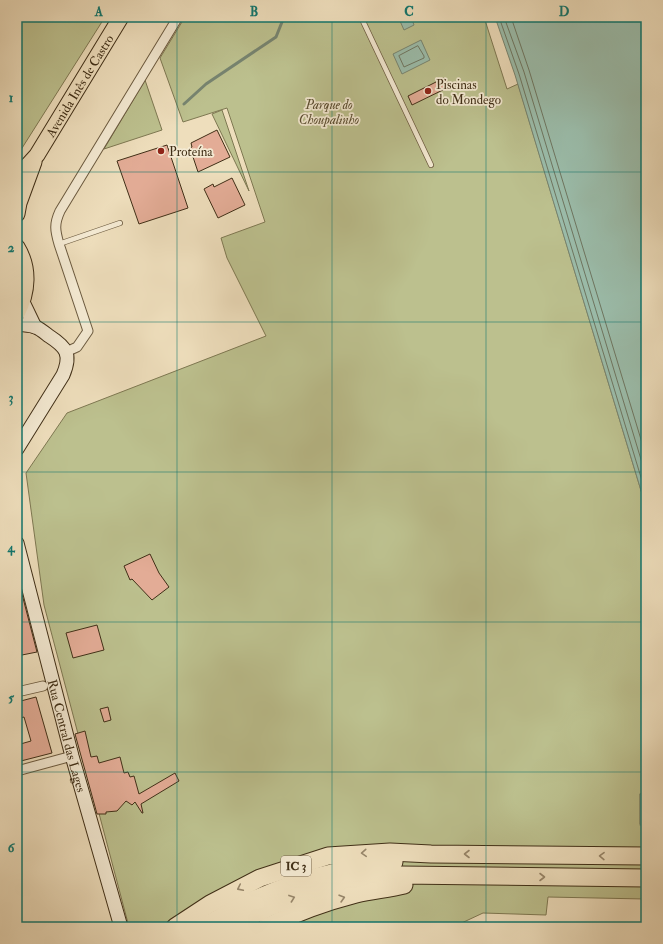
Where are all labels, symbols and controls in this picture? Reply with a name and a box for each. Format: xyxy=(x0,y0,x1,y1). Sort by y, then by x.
text: A xyxy=(94,4,104,20)
text: B xyxy=(250,4,258,20)
text: C xyxy=(404,4,414,20)
text: D xyxy=(559,4,570,20)
street label: Avenida Inês de Castro xyxy=(42,32,117,141)
place label: Piscinas do Mondego xyxy=(436,77,501,108)
marker: Piscinas do Mondego xyxy=(423,86,433,96)
text: 1 xyxy=(9,90,14,106)
park label: Parque do Choupalinho xyxy=(299,97,360,128)
place label: Proteína xyxy=(169,144,213,160)
marker: Proteína xyxy=(156,146,166,156)
text: 2 xyxy=(8,240,15,256)
text: 3 xyxy=(9,390,14,406)
text: 4 xyxy=(6,540,15,556)
street label: Rua Central das Lages xyxy=(44,678,89,795)
text: 5 xyxy=(8,690,14,706)
text: 6 xyxy=(8,840,16,856)
one-way arrow xyxy=(361,848,367,857)
one-way arrow xyxy=(464,850,470,858)
one-way arrow xyxy=(599,852,605,860)
road number: IC 3 xyxy=(281,856,311,876)
one-way arrow xyxy=(539,873,545,882)
one-way arrow xyxy=(237,883,244,891)
one-way arrow xyxy=(289,894,296,903)
one-way arrow xyxy=(338,894,345,903)

